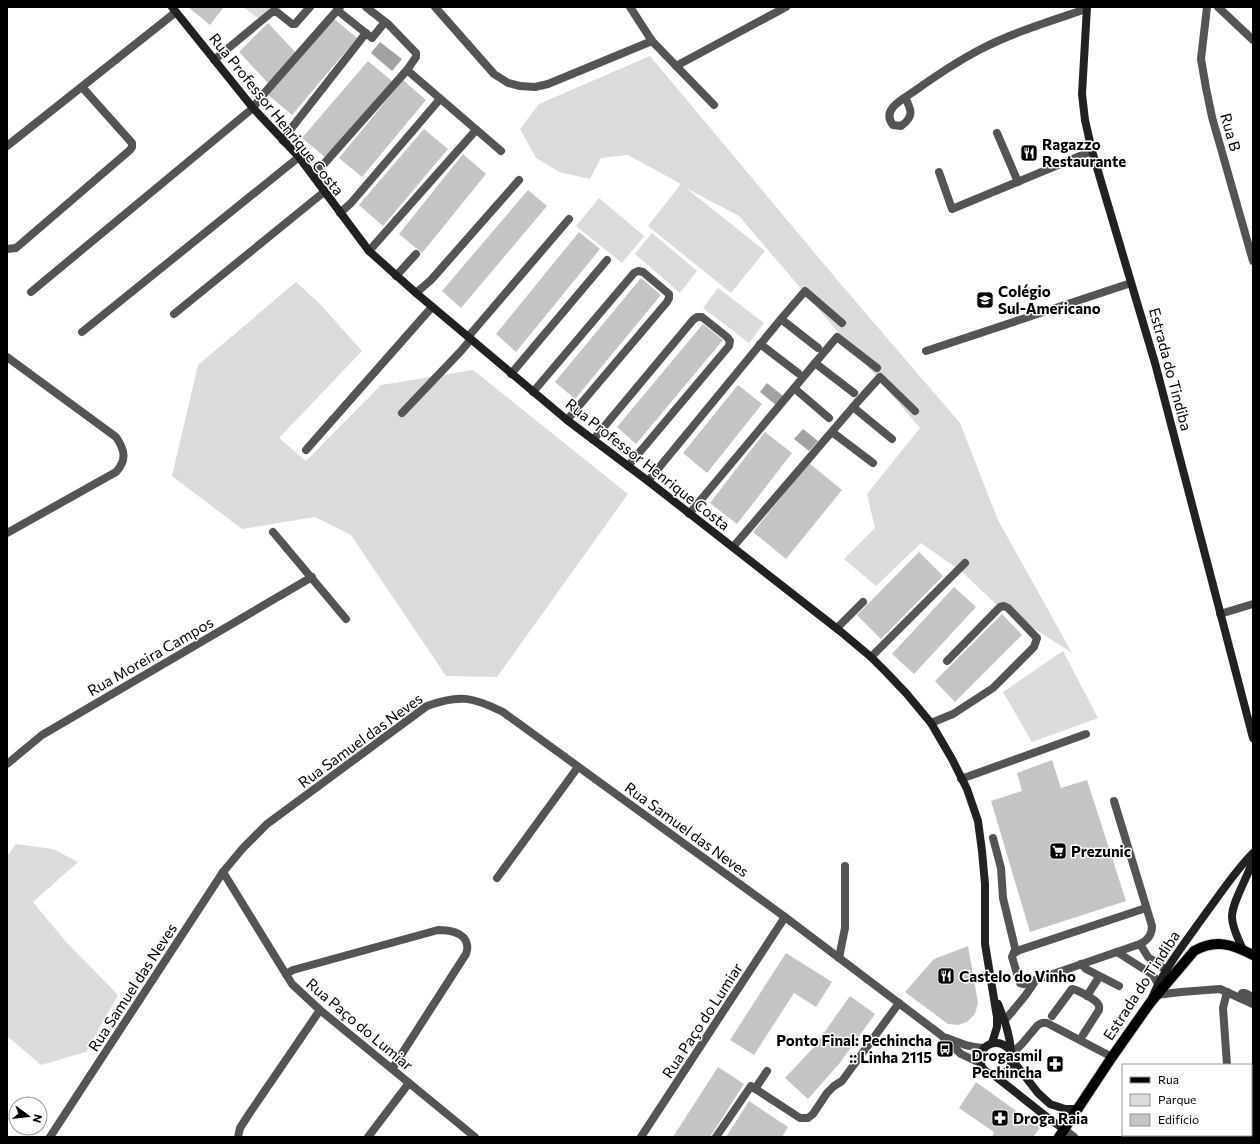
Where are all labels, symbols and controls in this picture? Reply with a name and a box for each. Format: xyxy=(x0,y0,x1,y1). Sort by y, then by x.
street label: Rua Professor Henrique Costa xyxy=(206,29,348,199)
street label: Rua B xyxy=(1217,111,1245,153)
place label: Ragazzo Restaurante xyxy=(1042,135,1126,170)
restaurant icon: Ragazzo Restaurante xyxy=(1019,143,1039,163)
place label: Colégio Sul-Americano xyxy=(998,282,1101,317)
school or university icon: Colégio Sul-Americano xyxy=(975,290,995,310)
street label: Estrada do Tindiba xyxy=(1146,305,1196,433)
street label: Rua Professor Henrique Costa xyxy=(562,394,734,534)
street label: Rua Moreira Campos xyxy=(84,613,216,699)
street label: Rua Samuel das Neves xyxy=(294,689,426,791)
street label: Rua Samuel das Neves xyxy=(621,778,753,880)
supermarket icon: Prezunic xyxy=(1048,841,1068,861)
place label: Prezunic xyxy=(1071,842,1131,860)
street label: Rua Samuel das Neves xyxy=(84,919,180,1054)
street label: Estrada do Tindiba xyxy=(1099,927,1183,1043)
street label: Rua Paço do Lumiar xyxy=(658,959,746,1081)
restaurant icon: Castelo do Vinho xyxy=(936,966,956,986)
place label: Castelo do Vinho xyxy=(959,967,1076,985)
street label: Rua Paço do Lumiar xyxy=(303,974,417,1074)
place label: Ponto Final: Pechincha :: Linha 2115 xyxy=(776,1031,932,1066)
bus stop icon: Ponto Final: Pechincha :: Linha 2115 xyxy=(935,1039,955,1059)
place label: Drogasmil Pechincha xyxy=(972,1046,1042,1081)
pharmacy icon: Drogasmil Pechincha xyxy=(1045,1054,1065,1074)
legend xyxy=(1122,1064,1252,1136)
text: Rua xyxy=(1158,1072,1179,1086)
text: Parque xyxy=(1158,1092,1196,1106)
north arrow xyxy=(8,1096,48,1136)
pharmacy icon: Droga Raia xyxy=(990,1108,1010,1128)
place label: Droga Raia xyxy=(1013,1109,1088,1127)
text: Edifício xyxy=(1158,1112,1199,1126)
text: N xyxy=(31,1113,45,1124)

